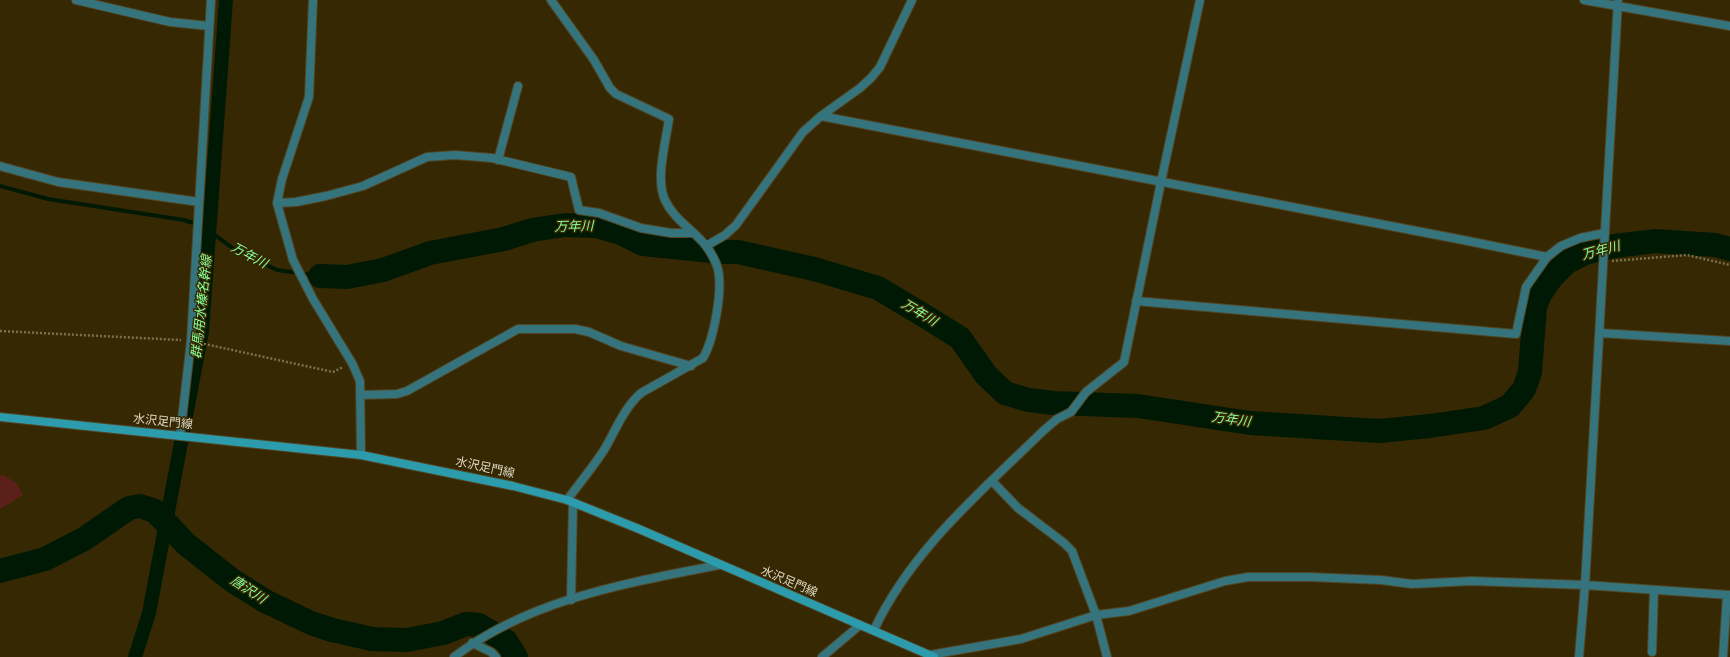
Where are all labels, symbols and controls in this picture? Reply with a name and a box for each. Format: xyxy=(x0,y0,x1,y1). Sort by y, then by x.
water label: 万年川 xyxy=(554,219,594,235)
water label: 万年川 xyxy=(1580,238,1622,264)
water label: 万年川 xyxy=(228,240,270,272)
water label: 群馬用水榛名幹線 xyxy=(189,254,215,360)
water label: 万年川 xyxy=(898,296,940,330)
water label: 万年川 xyxy=(1211,410,1251,430)
street label: 水沢足門線 xyxy=(132,412,194,432)
street label: 水沢足門線 xyxy=(454,455,516,481)
street label: 水沢足門線 xyxy=(759,564,819,600)
water label: 唐沢川 xyxy=(227,573,269,607)

